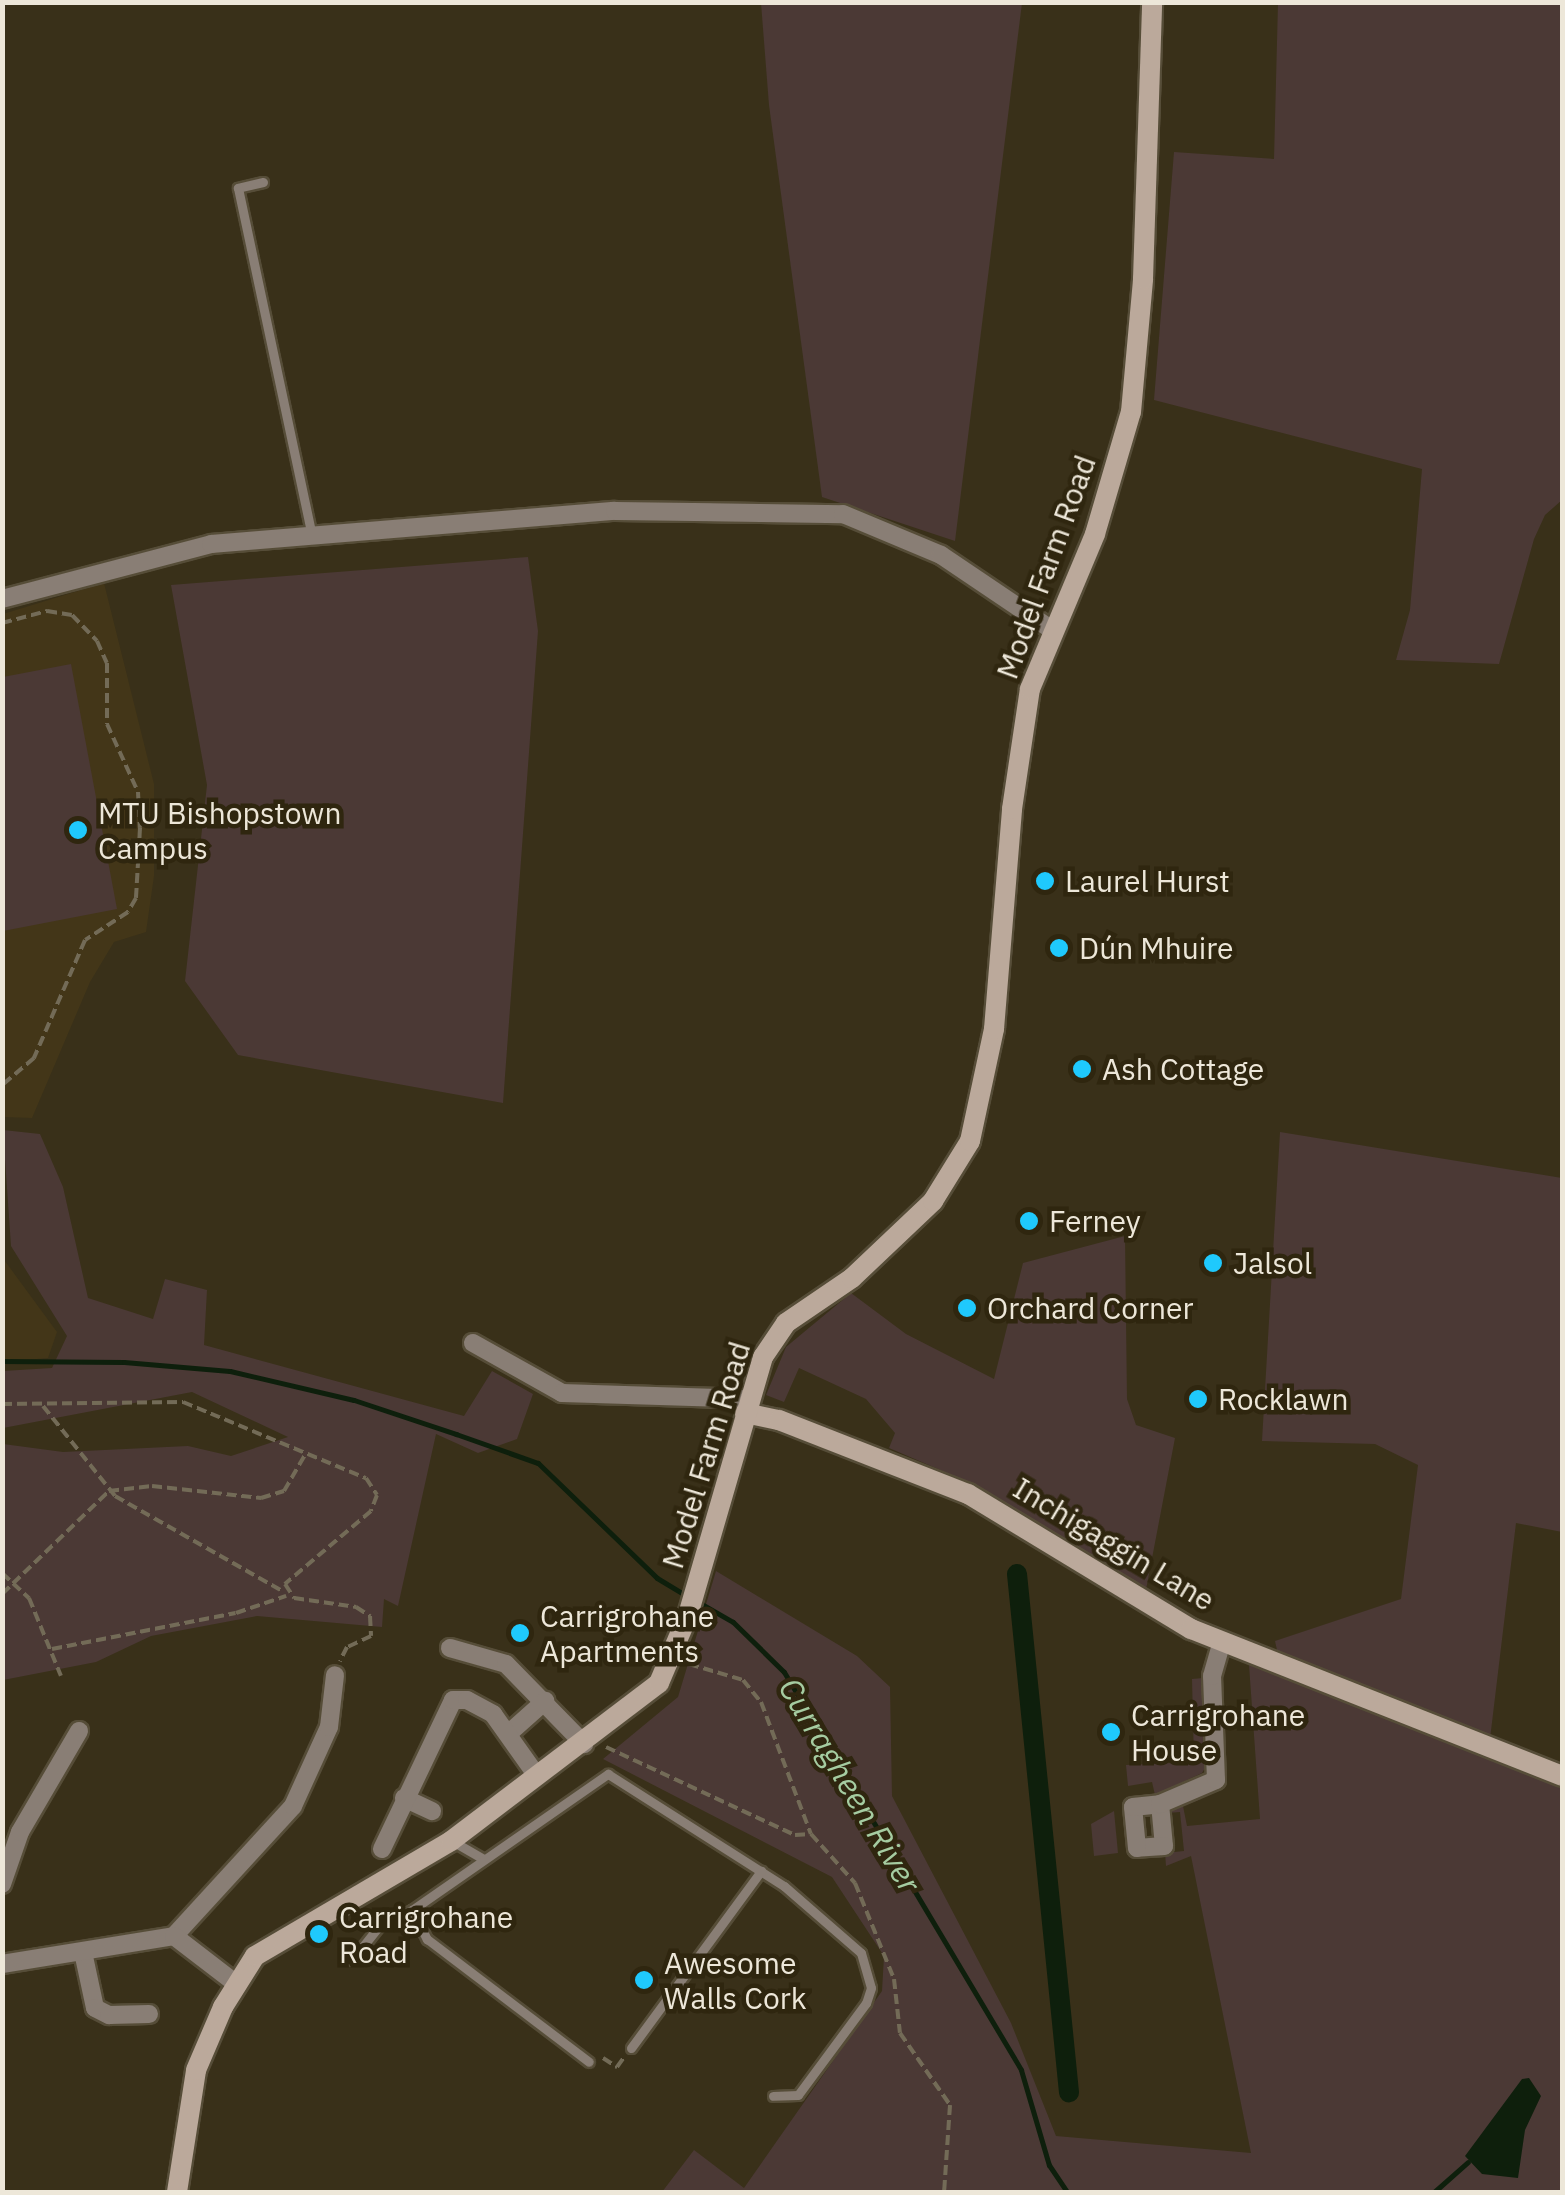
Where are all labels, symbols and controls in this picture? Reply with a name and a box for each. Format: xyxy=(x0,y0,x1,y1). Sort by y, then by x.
street label: Model Farm Road xyxy=(989,450,1103,684)
place label: MTU Bishopstown Campus xyxy=(98,795,341,866)
marker: MTU Bishopstown Campus xyxy=(67,819,89,841)
place label: Laurel Hurst xyxy=(1065,863,1230,899)
marker: Laurel Hurst xyxy=(1034,870,1056,892)
place label: Dún Mhuire xyxy=(1079,930,1234,966)
marker: Dún Mhuire xyxy=(1048,937,1070,959)
place label: Ash Cottage xyxy=(1102,1051,1264,1087)
marker: Ash Cottage xyxy=(1071,1058,1093,1080)
place label: Ferney xyxy=(1049,1203,1141,1239)
marker: Ferney xyxy=(1018,1210,1040,1232)
place label: Jalsol xyxy=(1233,1245,1312,1281)
marker: Jalsol xyxy=(1202,1252,1224,1274)
place label: Orchard Corner xyxy=(987,1290,1194,1326)
marker: Orchard Corner xyxy=(956,1297,978,1319)
street label: Model Farm Road xyxy=(654,1337,758,1573)
place label: Rocklawn xyxy=(1218,1381,1349,1417)
marker: Rocklawn xyxy=(1187,1388,1209,1410)
street label: Inchigaggin Lane xyxy=(1007,1470,1221,1618)
place label: Carrigrohane Apartments xyxy=(540,1598,714,1668)
marker: Carrigrohane Apartments xyxy=(509,1622,531,1644)
water label: Curragheen River xyxy=(771,1671,929,1899)
place label: Carrigrohane House xyxy=(1131,1697,1305,1768)
marker: Carrigrohane House xyxy=(1100,1721,1122,1743)
place label: Carrigrohane Road xyxy=(339,1899,513,1970)
marker: Carrigrohane Road xyxy=(308,1923,330,1945)
place label: Awesome Walls Cork xyxy=(664,1945,807,2016)
marker: Awesome Walls Cork xyxy=(633,1969,655,1991)

